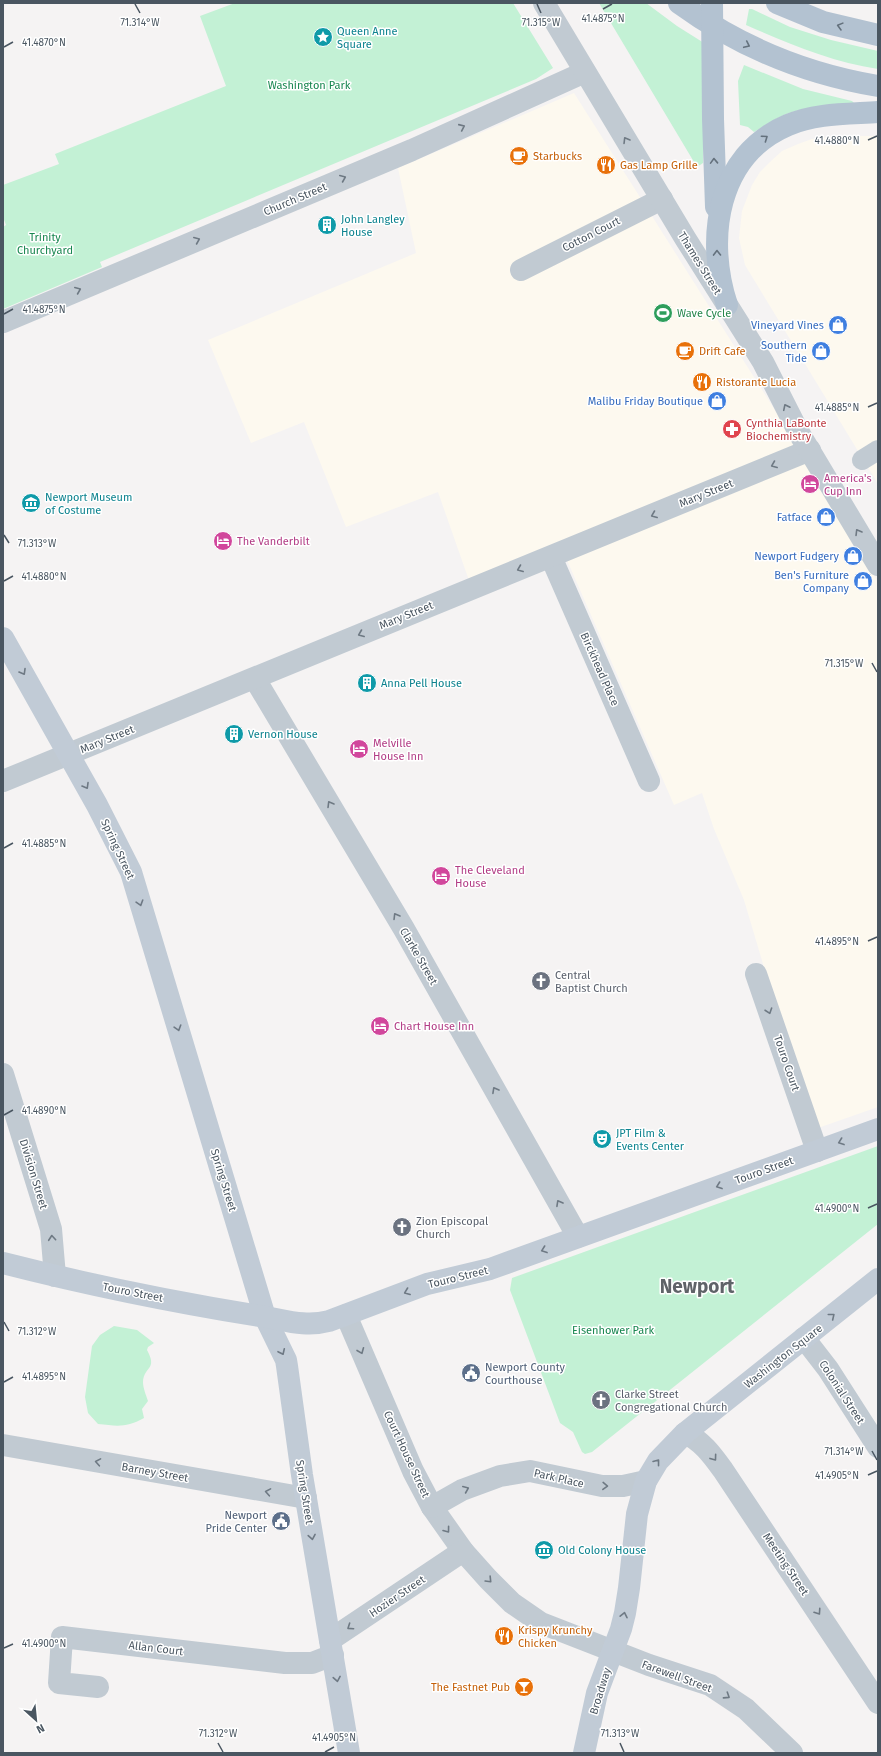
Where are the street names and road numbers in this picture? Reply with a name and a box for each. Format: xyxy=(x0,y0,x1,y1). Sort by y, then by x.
street label: Church Street xyxy=(262,180,329,219)
street label: Cotton Court xyxy=(560,214,622,255)
street label: Thames Street xyxy=(675,230,724,297)
street label: Mary Street xyxy=(677,477,735,510)
street label: Mary Street xyxy=(377,599,435,632)
street label: Birckhead Place xyxy=(578,631,622,708)
street label: Mary Street xyxy=(78,723,136,756)
street label: Spring Street xyxy=(98,817,137,881)
street label: Clarke Street xyxy=(397,925,440,987)
street label: Touro Court xyxy=(771,1034,802,1093)
street label: Division Street xyxy=(17,1138,50,1211)
street label: Spring Street xyxy=(208,1147,239,1213)
street label: Touro Street xyxy=(733,1154,795,1187)
street label: Touro Street xyxy=(427,1264,489,1291)
street label: Touro Street xyxy=(102,1280,164,1305)
street label: Washington Square xyxy=(741,1322,825,1391)
street label: Colonial Street xyxy=(816,1358,867,1427)
street label: Court House Street xyxy=(381,1409,432,1500)
street label: Spring Street xyxy=(293,1459,316,1525)
street label: Barney Street xyxy=(121,1460,189,1485)
street label: Park Place xyxy=(533,1466,585,1491)
street label: Meeting Street xyxy=(760,1531,811,1598)
street label: Hozier Street xyxy=(367,1573,428,1620)
street label: Allan Court xyxy=(128,1639,184,1658)
street label: Farewell Street xyxy=(640,1658,714,1695)
street label: Broadway xyxy=(587,1666,614,1716)

